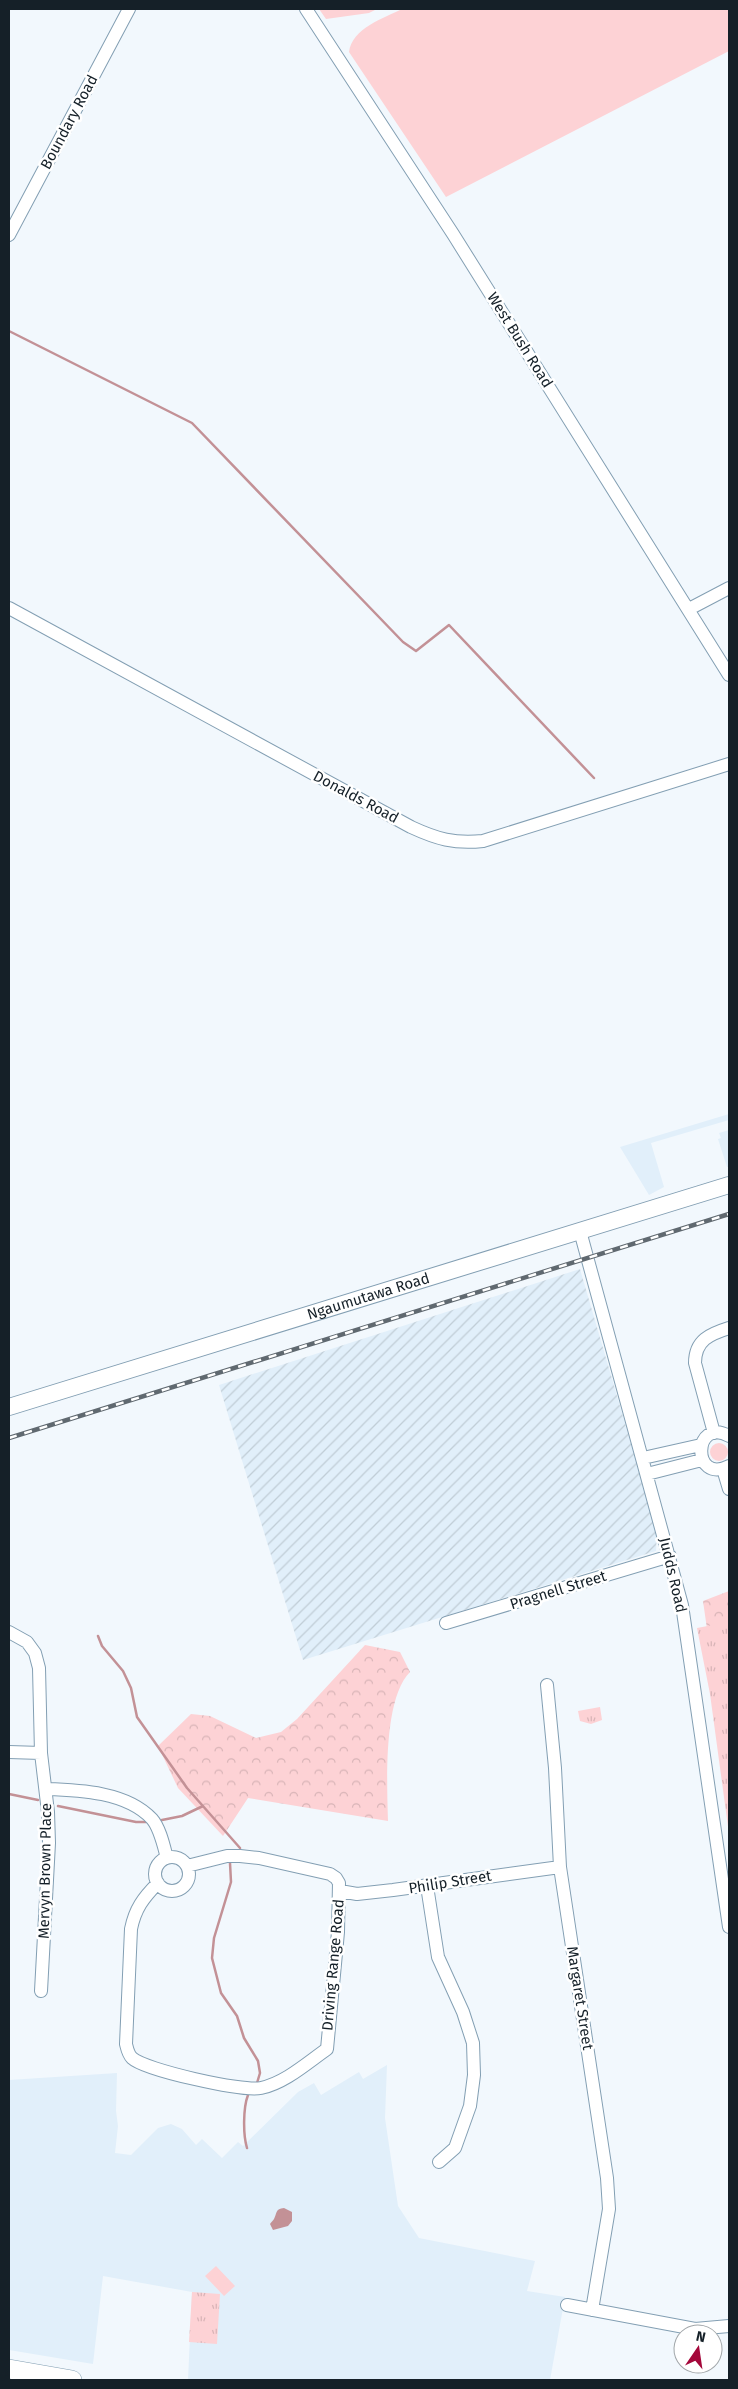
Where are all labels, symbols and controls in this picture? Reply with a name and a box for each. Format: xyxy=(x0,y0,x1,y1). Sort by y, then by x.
street label: Boundary Road xyxy=(37,72,101,172)
street label: West Bush Road xyxy=(483,289,557,391)
street label: Donalds Road xyxy=(310,767,402,827)
street label: Ngaumutawa Road xyxy=(305,1269,432,1324)
street label: Judds Road xyxy=(656,1536,690,1614)
street label: Pragnell Street xyxy=(508,1567,609,1613)
street label: Mervyn Brown Place xyxy=(35,1803,55,1939)
street label: Philip Street xyxy=(407,1866,493,1897)
street label: Driving Range Road xyxy=(318,1898,348,2032)
street label: Margaret Street xyxy=(563,1945,597,2052)
north arrow xyxy=(673,2324,723,2374)
text: N xyxy=(694,2327,707,2346)

